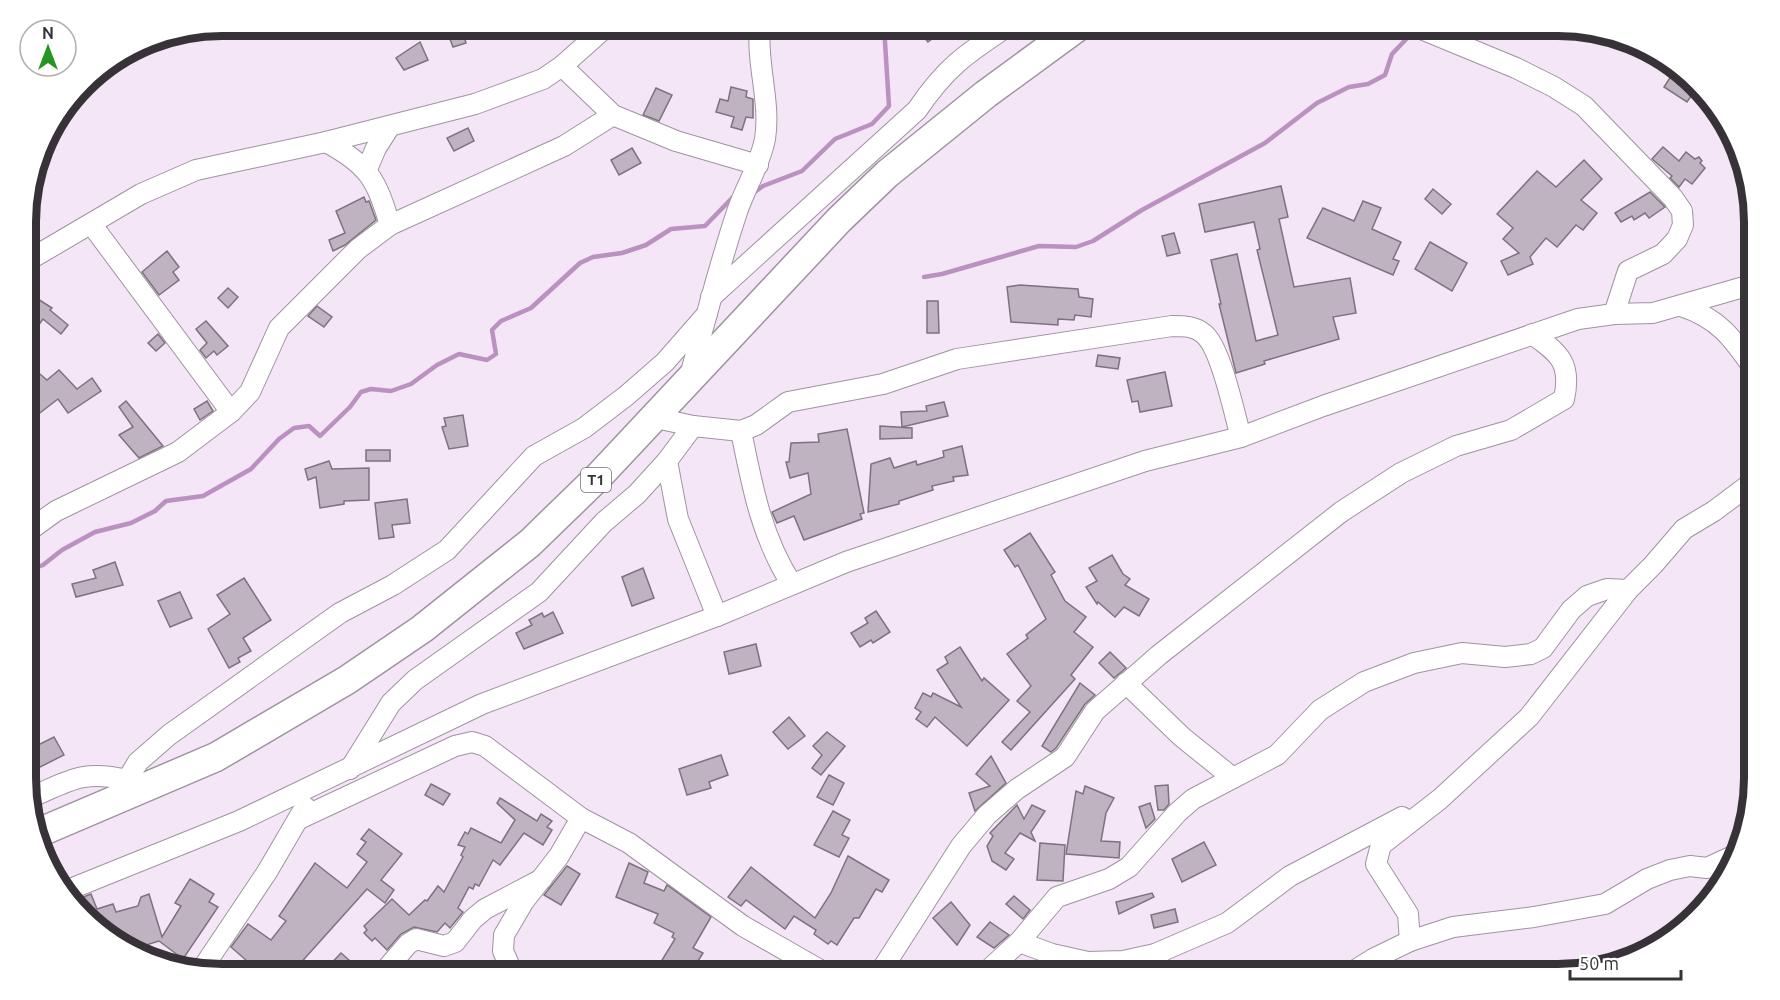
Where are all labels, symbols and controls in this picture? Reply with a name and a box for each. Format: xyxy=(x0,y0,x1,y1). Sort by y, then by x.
north arrow xyxy=(18,18,78,78)
text: N xyxy=(42,24,54,42)
road number: T1 xyxy=(581,468,611,492)
scale bar xyxy=(1570,943,1681,981)
text: 50 m xyxy=(1579,953,1619,973)

